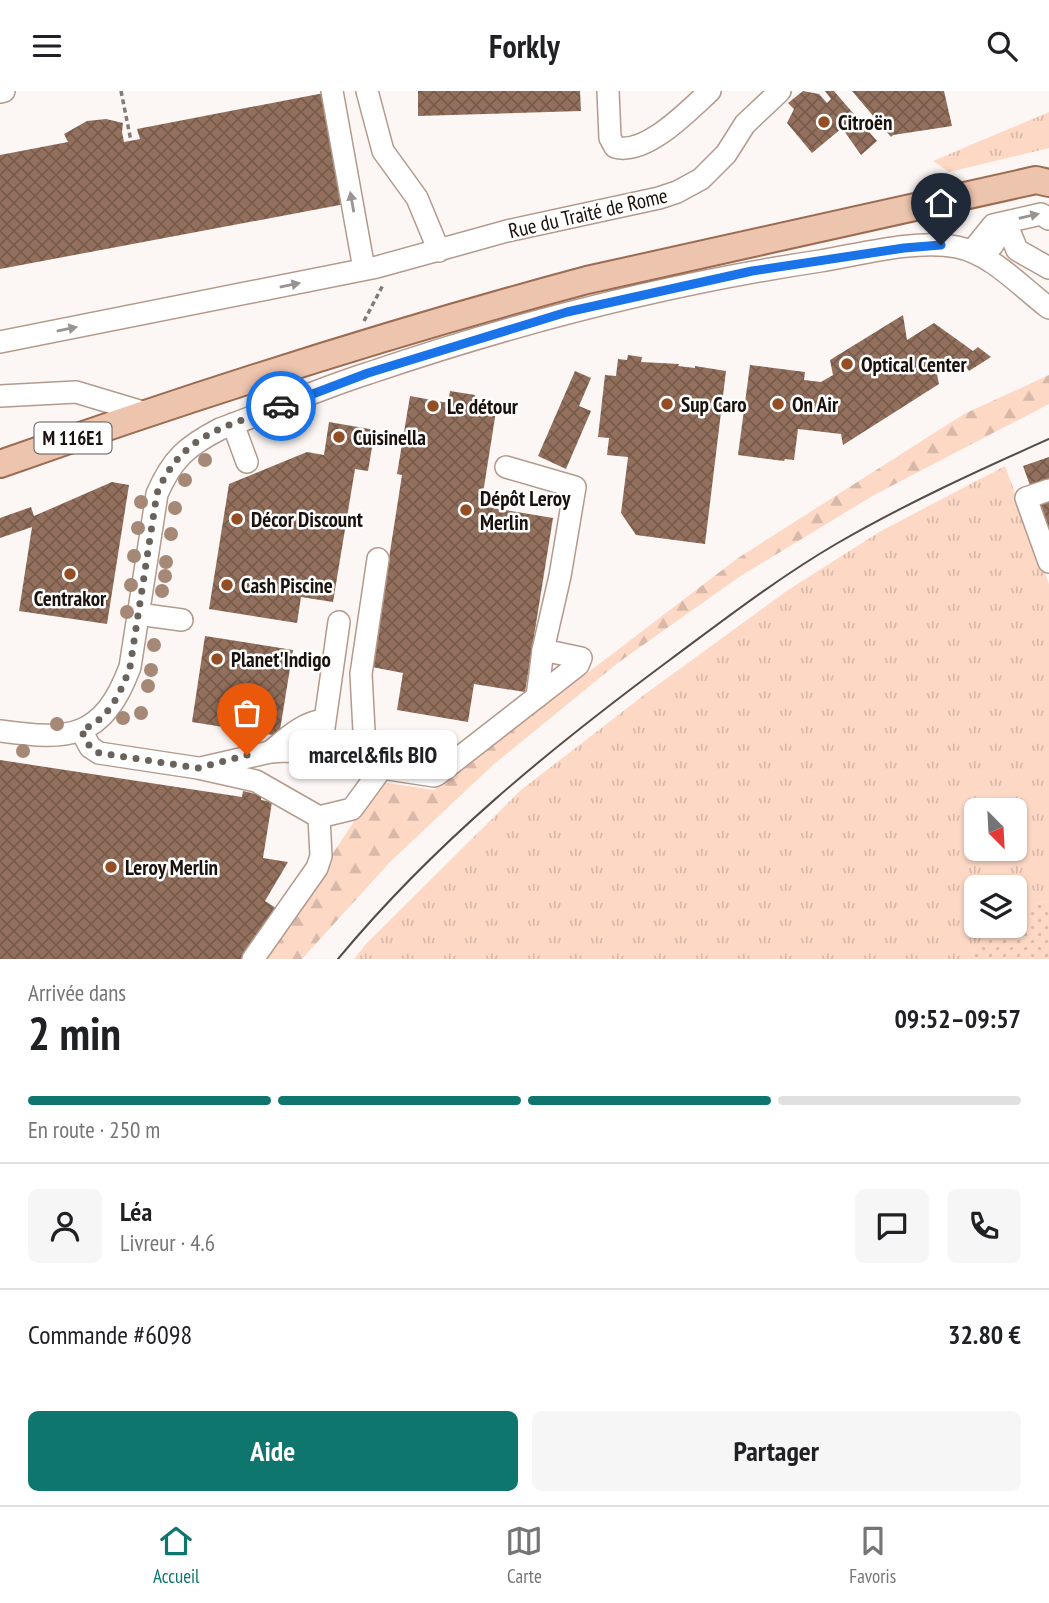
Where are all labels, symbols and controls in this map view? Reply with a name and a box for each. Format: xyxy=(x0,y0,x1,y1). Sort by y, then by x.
text: Forkly xyxy=(489,25,560,67)
icon: menu xyxy=(28,27,66,65)
icon: search xyxy=(983,27,1021,65)
place label: Citroën xyxy=(838,109,892,136)
marker: Citroën xyxy=(816,114,832,130)
pin xyxy=(911,173,971,245)
street label: Rue du Traité de Rome xyxy=(506,182,670,244)
icon: home xyxy=(922,184,960,222)
one-way arrow xyxy=(347,191,358,213)
one-way arrow xyxy=(1018,211,1040,222)
one-way arrow xyxy=(279,279,301,290)
one-way arrow xyxy=(56,323,78,334)
place label: Optical Center xyxy=(861,351,968,378)
marker: Optical Center xyxy=(839,356,855,372)
courier xyxy=(246,371,316,441)
icon: car xyxy=(262,387,300,425)
place label: Sup Caro xyxy=(681,391,747,418)
place label: On Air xyxy=(792,391,839,418)
place label: Le détour xyxy=(447,393,519,420)
marker: Sup Caro xyxy=(659,396,675,412)
marker: On Air xyxy=(770,396,786,412)
marker: Le détour xyxy=(425,398,441,414)
road number: M 116E1 xyxy=(34,423,112,453)
place label: Cuisinella xyxy=(353,424,426,451)
marker: Cuisinella xyxy=(331,429,347,445)
place label: Dépôt Leroy Merlin xyxy=(480,485,571,536)
marker: Dépôt Leroy Merlin xyxy=(458,502,474,518)
place label: Décor Discount xyxy=(251,506,363,533)
marker: Décor Discount xyxy=(229,511,245,527)
marker: Centrakor xyxy=(62,566,78,582)
place label: Cash Piscine xyxy=(241,572,333,599)
marker: Cash Piscine xyxy=(219,577,235,593)
place label: Centrakor xyxy=(34,585,107,612)
place label: Planet'Indigo xyxy=(231,646,331,673)
marker: Planet'Indigo xyxy=(209,651,225,667)
pin xyxy=(217,683,277,755)
icon: bag xyxy=(228,694,266,732)
callout: marcel&fils BIO xyxy=(289,731,457,779)
text: marcel&fils BIO xyxy=(309,740,437,769)
north arrow xyxy=(964,798,1027,861)
map controls xyxy=(964,798,1027,938)
place label: Leroy Merlin xyxy=(125,854,218,881)
marker: Leroy Merlin xyxy=(103,859,119,875)
button: layers xyxy=(964,875,1027,938)
text: Arrivée dans xyxy=(28,978,126,1007)
text: 09:52–09:57 xyxy=(894,1002,1021,1035)
text: 2 min xyxy=(28,1003,121,1063)
text: En route · 250 m xyxy=(28,1115,160,1144)
button: person xyxy=(28,1189,102,1263)
button: chat xyxy=(855,1189,929,1263)
button: phone xyxy=(947,1189,1021,1263)
text: Léa xyxy=(120,1195,152,1228)
text: Livreur · 4.6 xyxy=(120,1228,215,1257)
text: Commande #6098 xyxy=(28,1318,192,1351)
text: 32.80 € xyxy=(948,1318,1021,1351)
button: Aide xyxy=(28,1411,518,1491)
button: Partager xyxy=(532,1411,1021,1491)
tab: Accueil xyxy=(153,1522,200,1588)
tab: Carte xyxy=(505,1522,543,1588)
tab: Favoris xyxy=(849,1522,896,1588)

